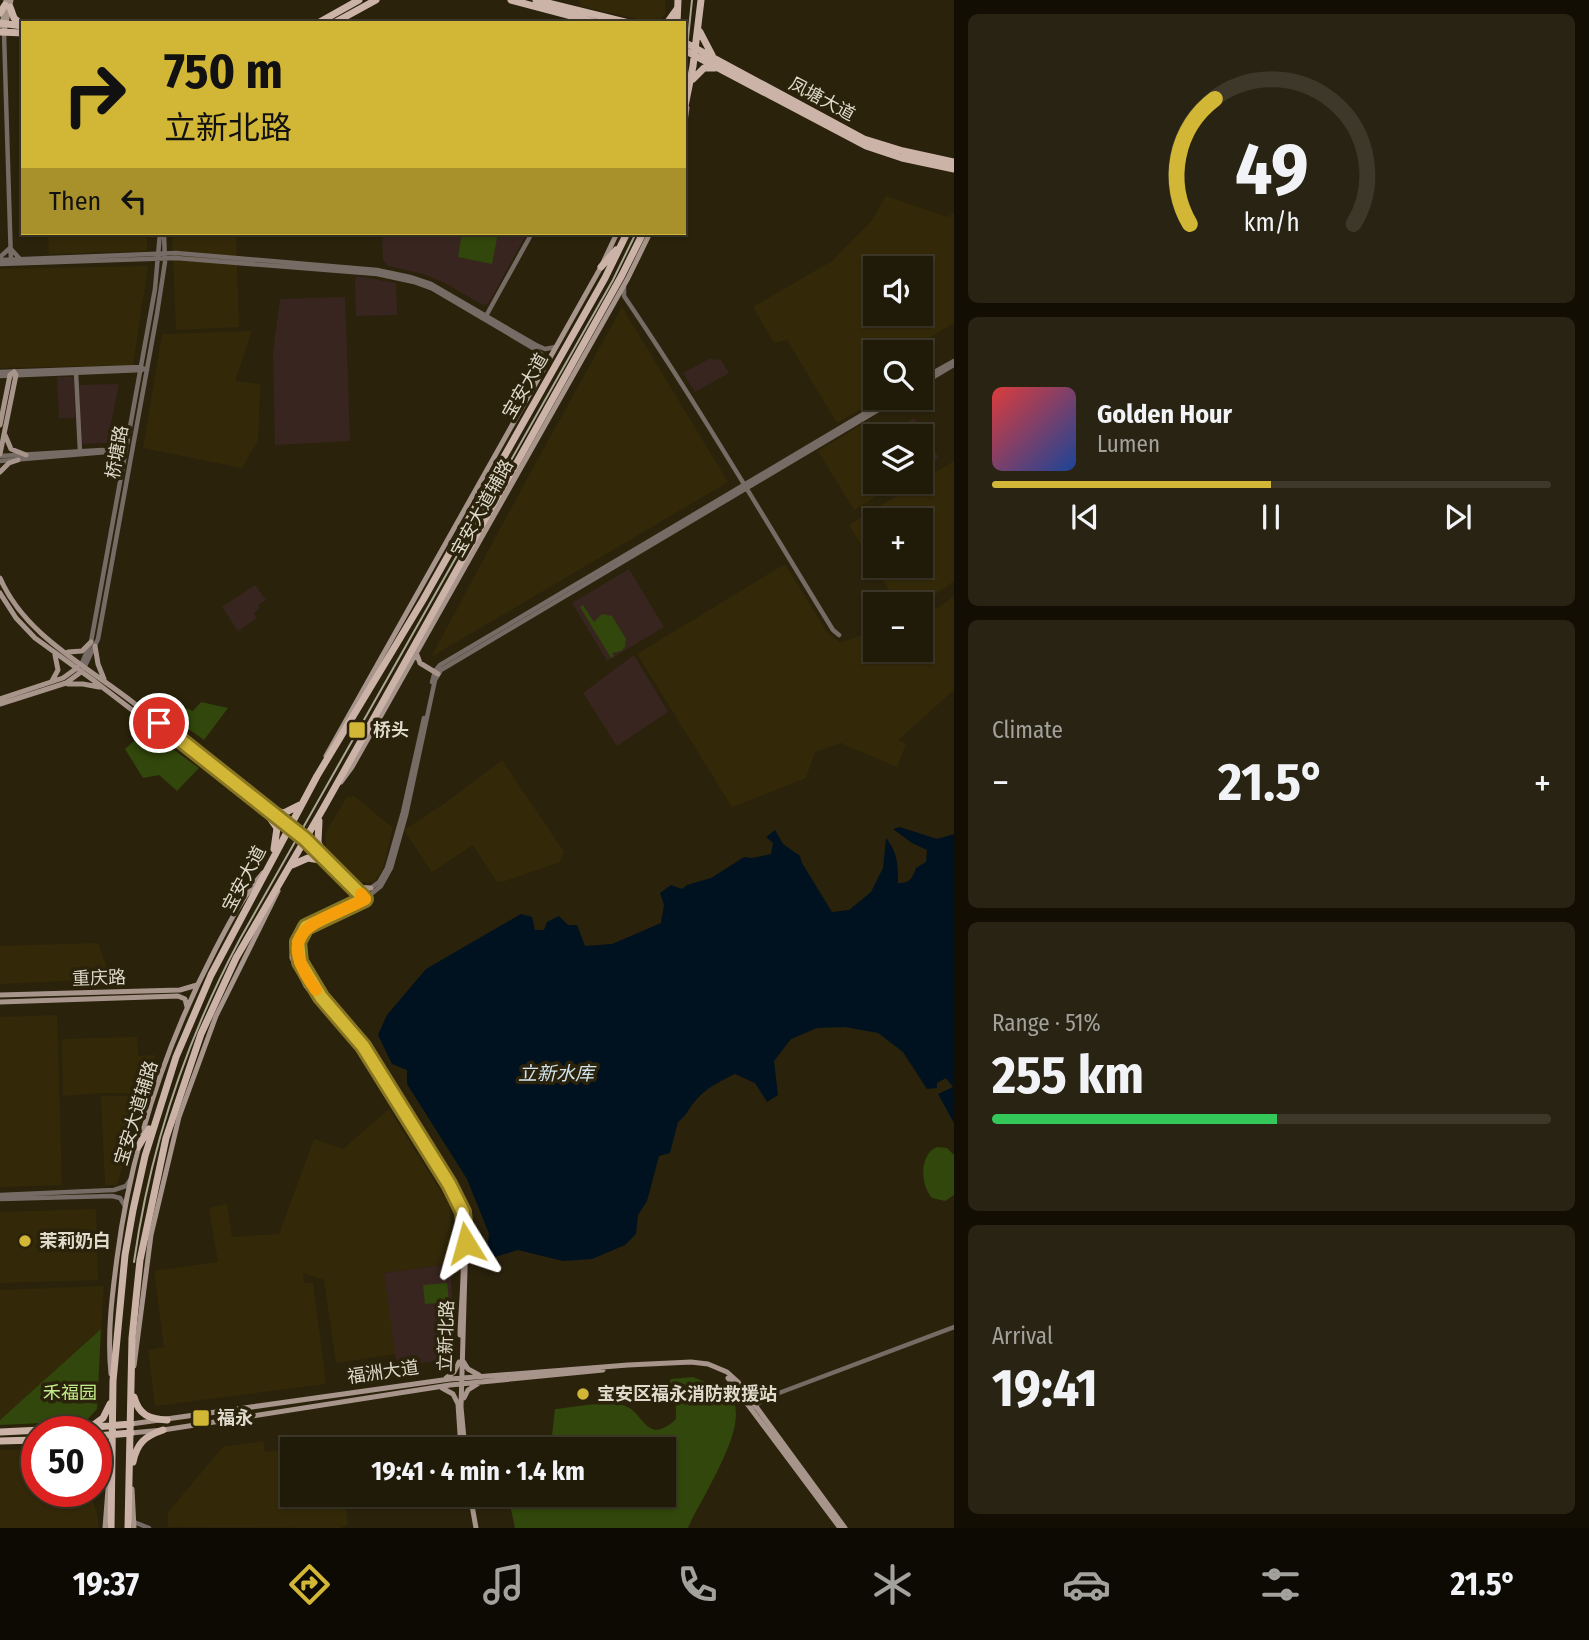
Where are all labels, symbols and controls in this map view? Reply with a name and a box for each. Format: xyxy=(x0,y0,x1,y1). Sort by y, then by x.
text: 750 m xyxy=(164,42,283,101)
icon: right xyxy=(49,49,140,140)
street label: 凤塘大道 xyxy=(785,72,859,126)
text: 立新北路 xyxy=(164,109,292,147)
text: 49 xyxy=(1235,127,1308,214)
icon: left xyxy=(115,182,153,220)
text: Then xyxy=(49,186,101,217)
text: km/h xyxy=(1244,208,1299,238)
map controls xyxy=(863,256,933,662)
button: sound xyxy=(863,256,933,326)
button: search xyxy=(863,340,933,410)
street label: 宝安大道 xyxy=(497,349,553,423)
text: Golden Hour xyxy=(1097,399,1232,430)
street label: 桥塘路 xyxy=(101,424,133,480)
button: layers xyxy=(863,424,933,494)
text: Lumen xyxy=(1097,430,1160,458)
street label: 宝安大道辅路 xyxy=(446,455,518,561)
icon: previous xyxy=(1066,498,1104,536)
icon: pause xyxy=(1252,498,1290,536)
icon: next xyxy=(1439,498,1477,536)
button: + xyxy=(863,508,933,578)
button: − xyxy=(863,592,933,662)
pin xyxy=(129,693,189,753)
icon: arrive xyxy=(140,704,178,742)
text: Climate xyxy=(992,716,1063,744)
place label: 桥头 xyxy=(373,719,409,741)
marker: 桥头 xyxy=(347,720,367,740)
text: 21.5° xyxy=(1218,751,1325,814)
text: − xyxy=(992,760,1009,806)
text: + xyxy=(1534,760,1551,806)
street label: 宝安大道 xyxy=(217,842,271,916)
street label: 重庆路 xyxy=(72,966,126,990)
text: Range · 51% xyxy=(992,1009,1101,1037)
text: 255 km xyxy=(992,1044,1144,1107)
street label: 宝安大道辅路 xyxy=(110,1058,162,1168)
water label: 立新水库 xyxy=(518,1062,597,1085)
position arrow xyxy=(429,1206,503,1280)
place label: 茉莉奶白 xyxy=(39,1230,111,1252)
marker: 茉莉奶白 xyxy=(17,1233,33,1249)
street label: 立新北路 xyxy=(434,1300,458,1372)
text: Arrival xyxy=(992,1322,1053,1350)
street label: 福洲大道 xyxy=(346,1356,420,1388)
text: 19:41 xyxy=(992,1357,1098,1420)
park label: 禾福园 xyxy=(43,1382,97,1404)
place label: 宝安区福永消防救援站 xyxy=(597,1383,777,1405)
marker: 宝安区福永消防救援站 xyxy=(575,1386,591,1402)
place label: 福永 xyxy=(217,1407,253,1429)
marker: 福永 xyxy=(191,1408,211,1428)
speed limit sign: 50 xyxy=(21,1416,112,1507)
text: 19:41 · 4 min · 1.4 km xyxy=(371,1456,585,1487)
icon: directions xyxy=(285,1560,334,1609)
icon: music xyxy=(479,1560,528,1609)
icon: phone xyxy=(673,1560,722,1609)
icon: climate xyxy=(868,1560,917,1609)
icon: car xyxy=(1062,1560,1111,1609)
icon: filters xyxy=(1256,1560,1305,1609)
text: 19:37 xyxy=(73,1565,139,1603)
text: 21.5° xyxy=(1450,1565,1516,1603)

